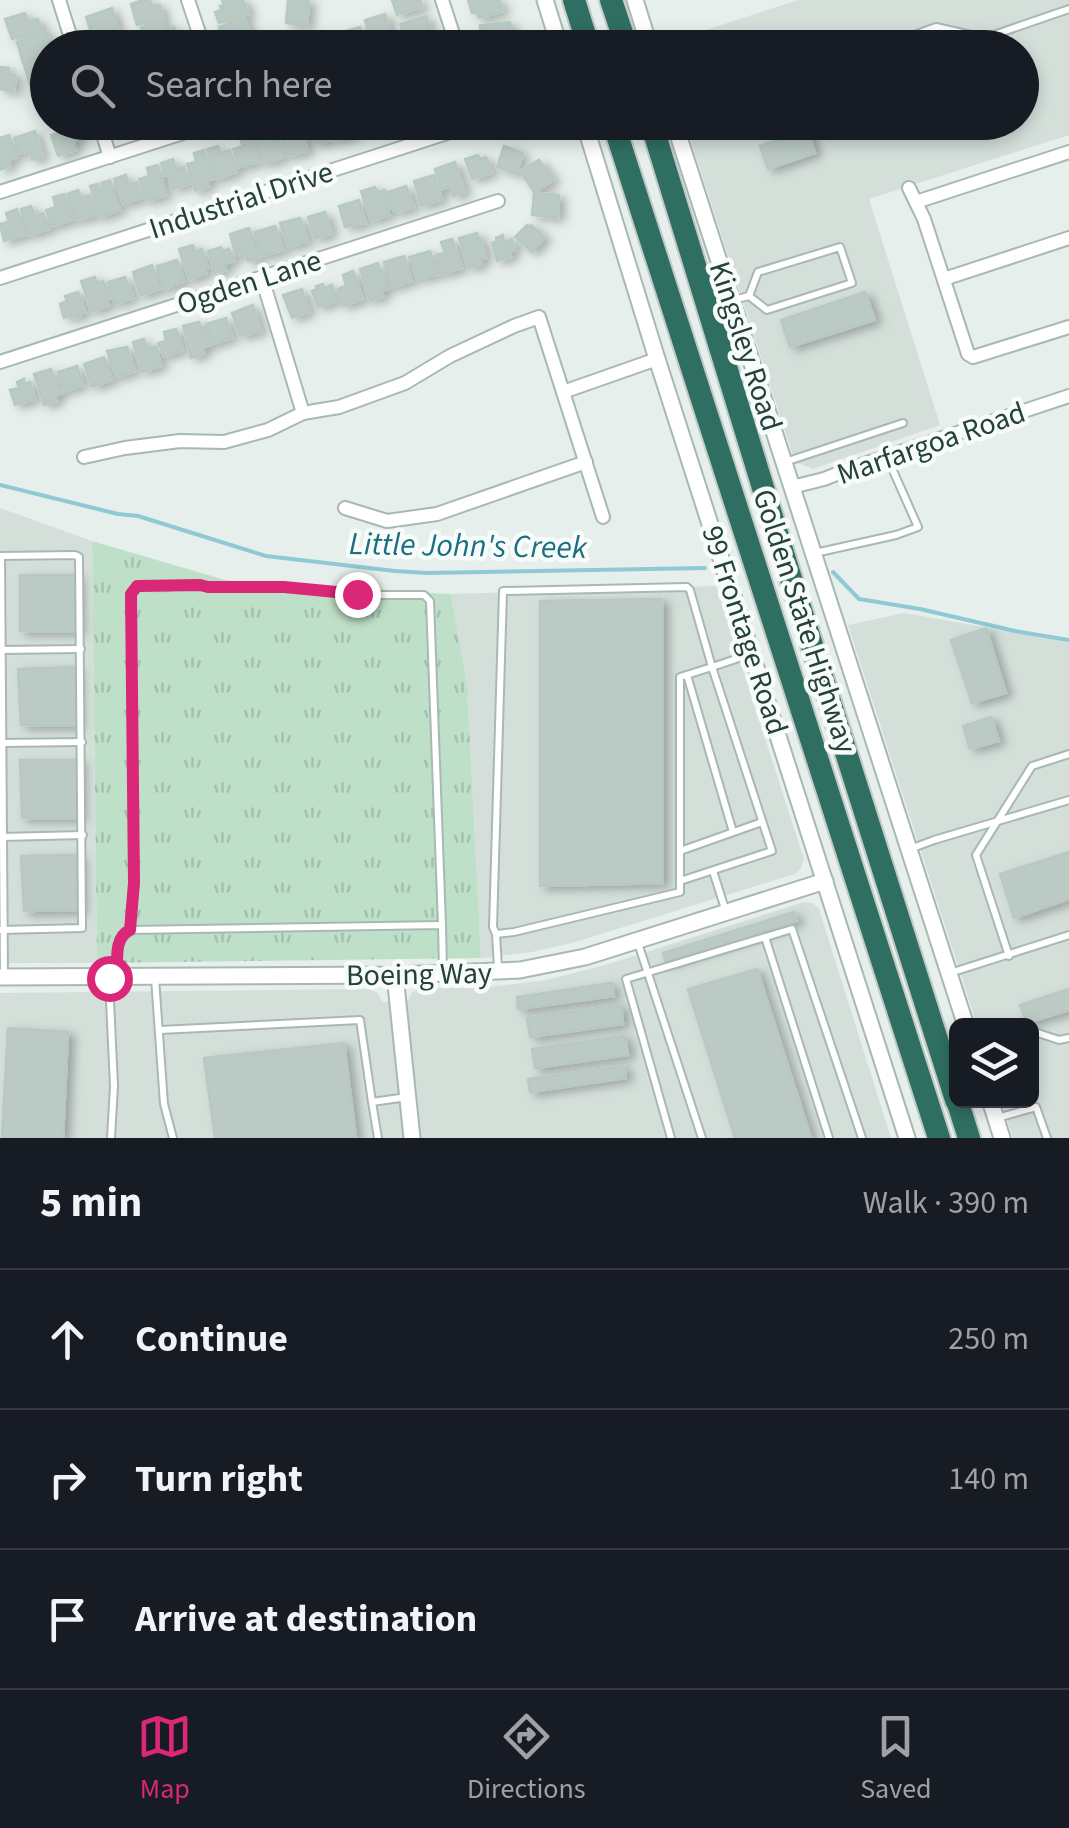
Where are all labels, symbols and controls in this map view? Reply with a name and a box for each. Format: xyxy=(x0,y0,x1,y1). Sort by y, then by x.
search box xyxy=(30,30,1039,140)
icon: search xyxy=(65,58,120,113)
text: Search here xyxy=(145,58,332,112)
street label: Industrial Drive xyxy=(144,151,339,250)
street label: Ogden Lane xyxy=(171,239,327,326)
street label: Kingsley Road xyxy=(698,256,793,436)
street label: Marfargoa Road xyxy=(831,391,1031,496)
street label: Golden State Highway xyxy=(742,484,868,759)
street label: 99 Frontage Road xyxy=(690,520,799,740)
water label: Little John's Creek xyxy=(349,521,588,571)
route end xyxy=(335,572,381,618)
street label: Boeing Way xyxy=(346,952,492,997)
route start xyxy=(87,956,133,1002)
map controls xyxy=(949,1018,1039,1108)
button: layers xyxy=(949,1018,1039,1108)
text: 5 min xyxy=(40,1173,142,1233)
text: Walk · 390 m xyxy=(863,1180,1029,1226)
icon: ahead xyxy=(40,1312,95,1367)
text: Continue xyxy=(135,1312,288,1366)
text: 250 m xyxy=(948,1316,1029,1362)
icon: right xyxy=(40,1452,95,1507)
text: Turn right xyxy=(135,1452,303,1506)
text: 140 m xyxy=(948,1456,1029,1502)
icon: arrive xyxy=(40,1592,95,1647)
text: Arrive at destination xyxy=(135,1592,477,1646)
tab: Map xyxy=(137,1709,192,1809)
tab: Directions xyxy=(467,1709,586,1809)
tab: Saved xyxy=(860,1709,932,1809)

